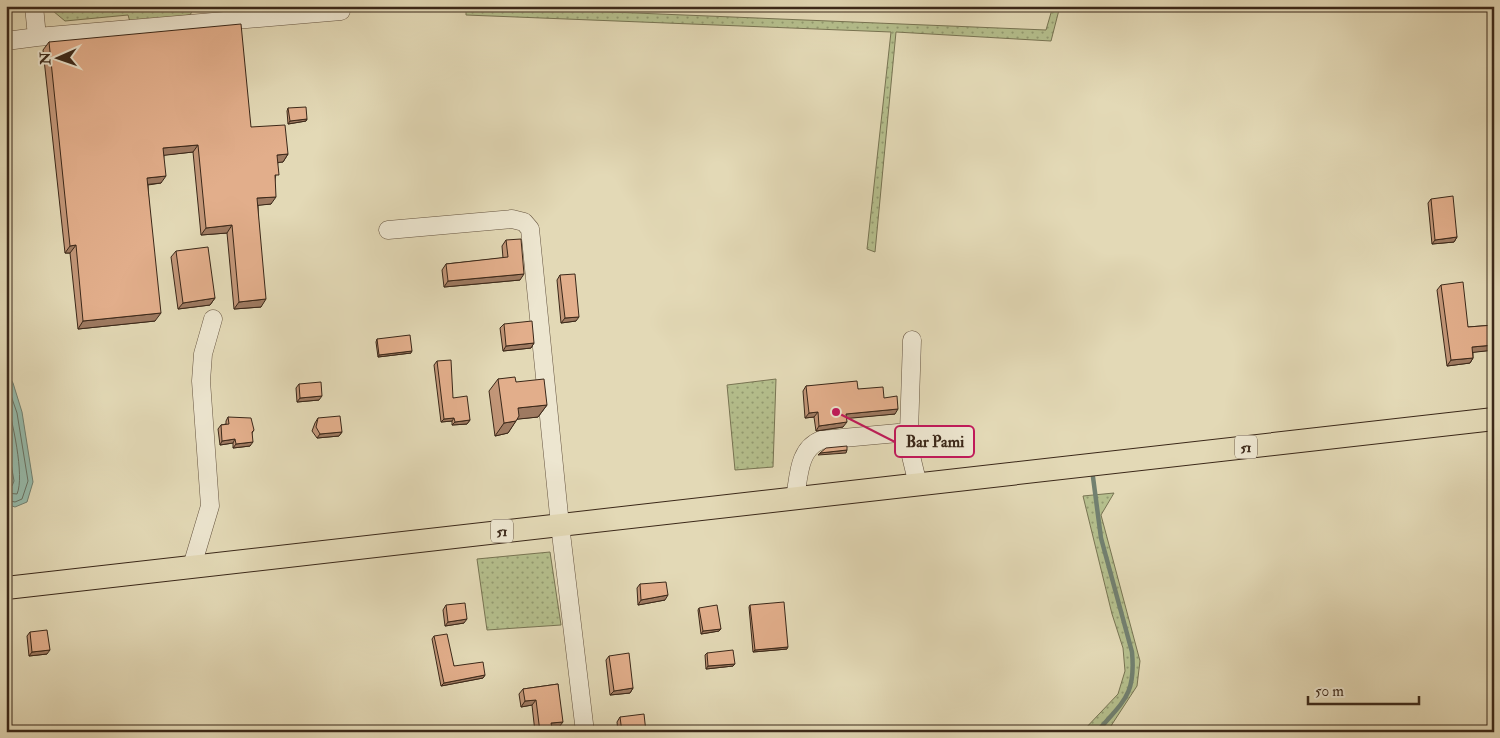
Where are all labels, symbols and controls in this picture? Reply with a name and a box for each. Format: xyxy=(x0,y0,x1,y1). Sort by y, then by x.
north arrow xyxy=(32,32,82,82)
text: N xyxy=(37,51,54,66)
callout: Bar Pami xyxy=(895,426,974,457)
text: Bar Pami xyxy=(906,432,965,452)
road number: 51 xyxy=(1235,436,1257,458)
road number: 51 xyxy=(491,520,513,542)
scale bar xyxy=(1308,673,1419,705)
text: 50 m xyxy=(1315,682,1344,701)

